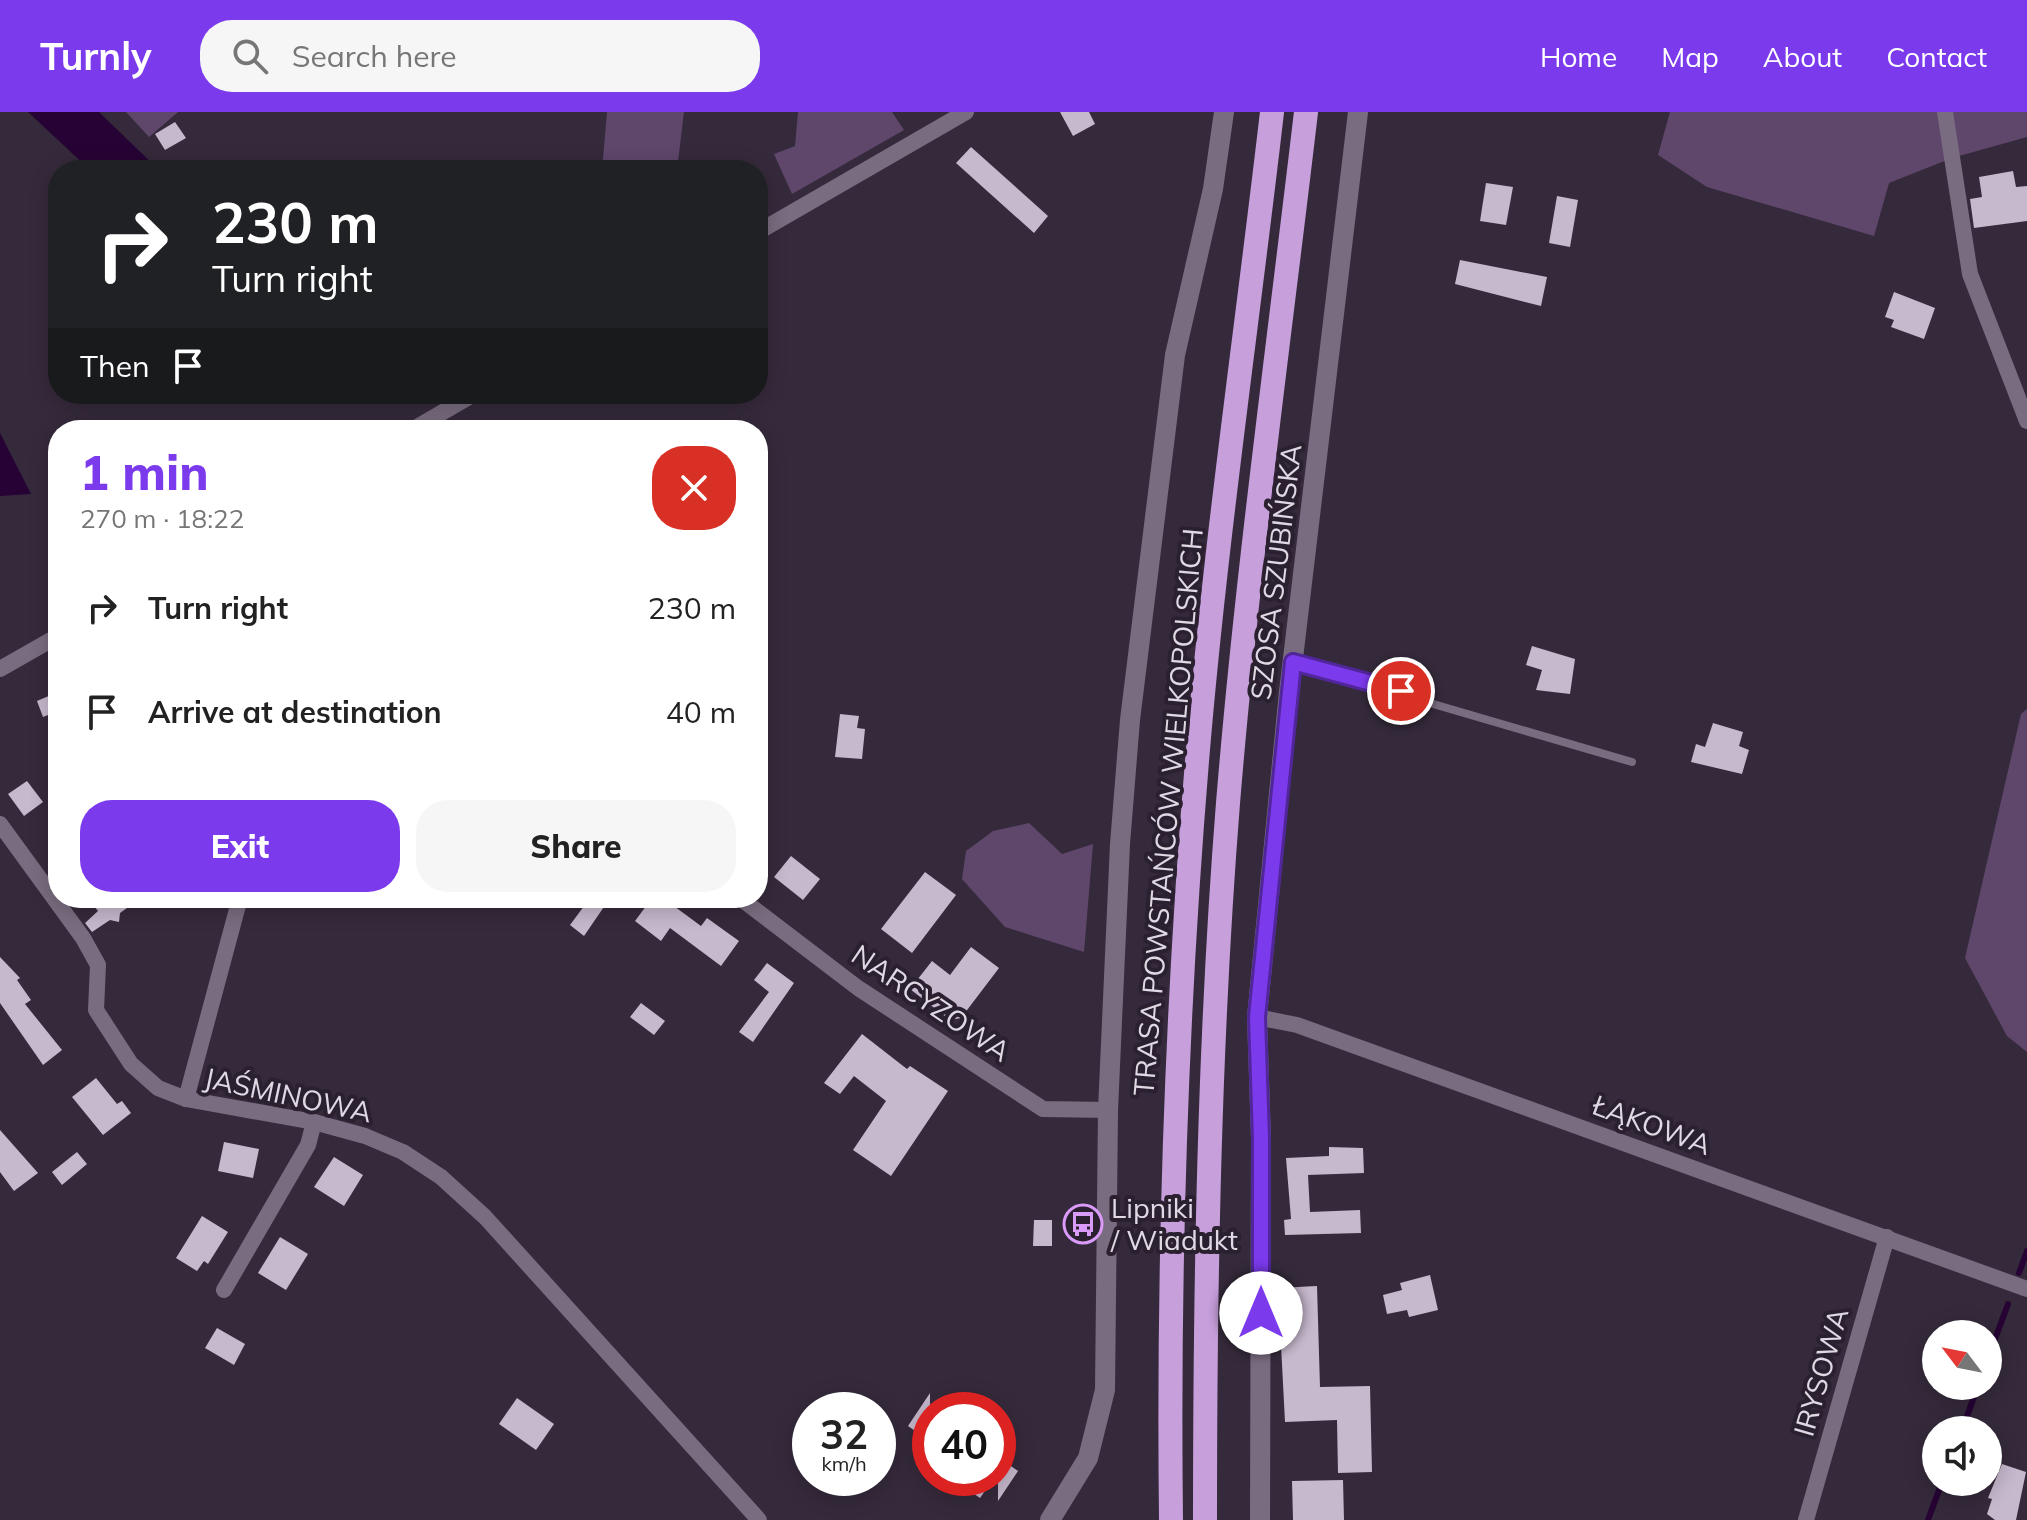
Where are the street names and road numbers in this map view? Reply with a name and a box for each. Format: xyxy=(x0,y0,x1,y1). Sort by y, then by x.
street label: SZOSA SZUBIŃSKA xyxy=(1242,442,1309,702)
street label: TRASA POWSTAŃCÓW WIELKOPOLSKICH xyxy=(1125,527,1210,1097)
street label: NARCYZOWA xyxy=(845,937,1018,1069)
street label: JAŚMINOWA xyxy=(201,1060,376,1129)
street label: ŁĄKOWA xyxy=(1587,1087,1717,1162)
street label: IRYSOWA xyxy=(1786,1303,1856,1440)

